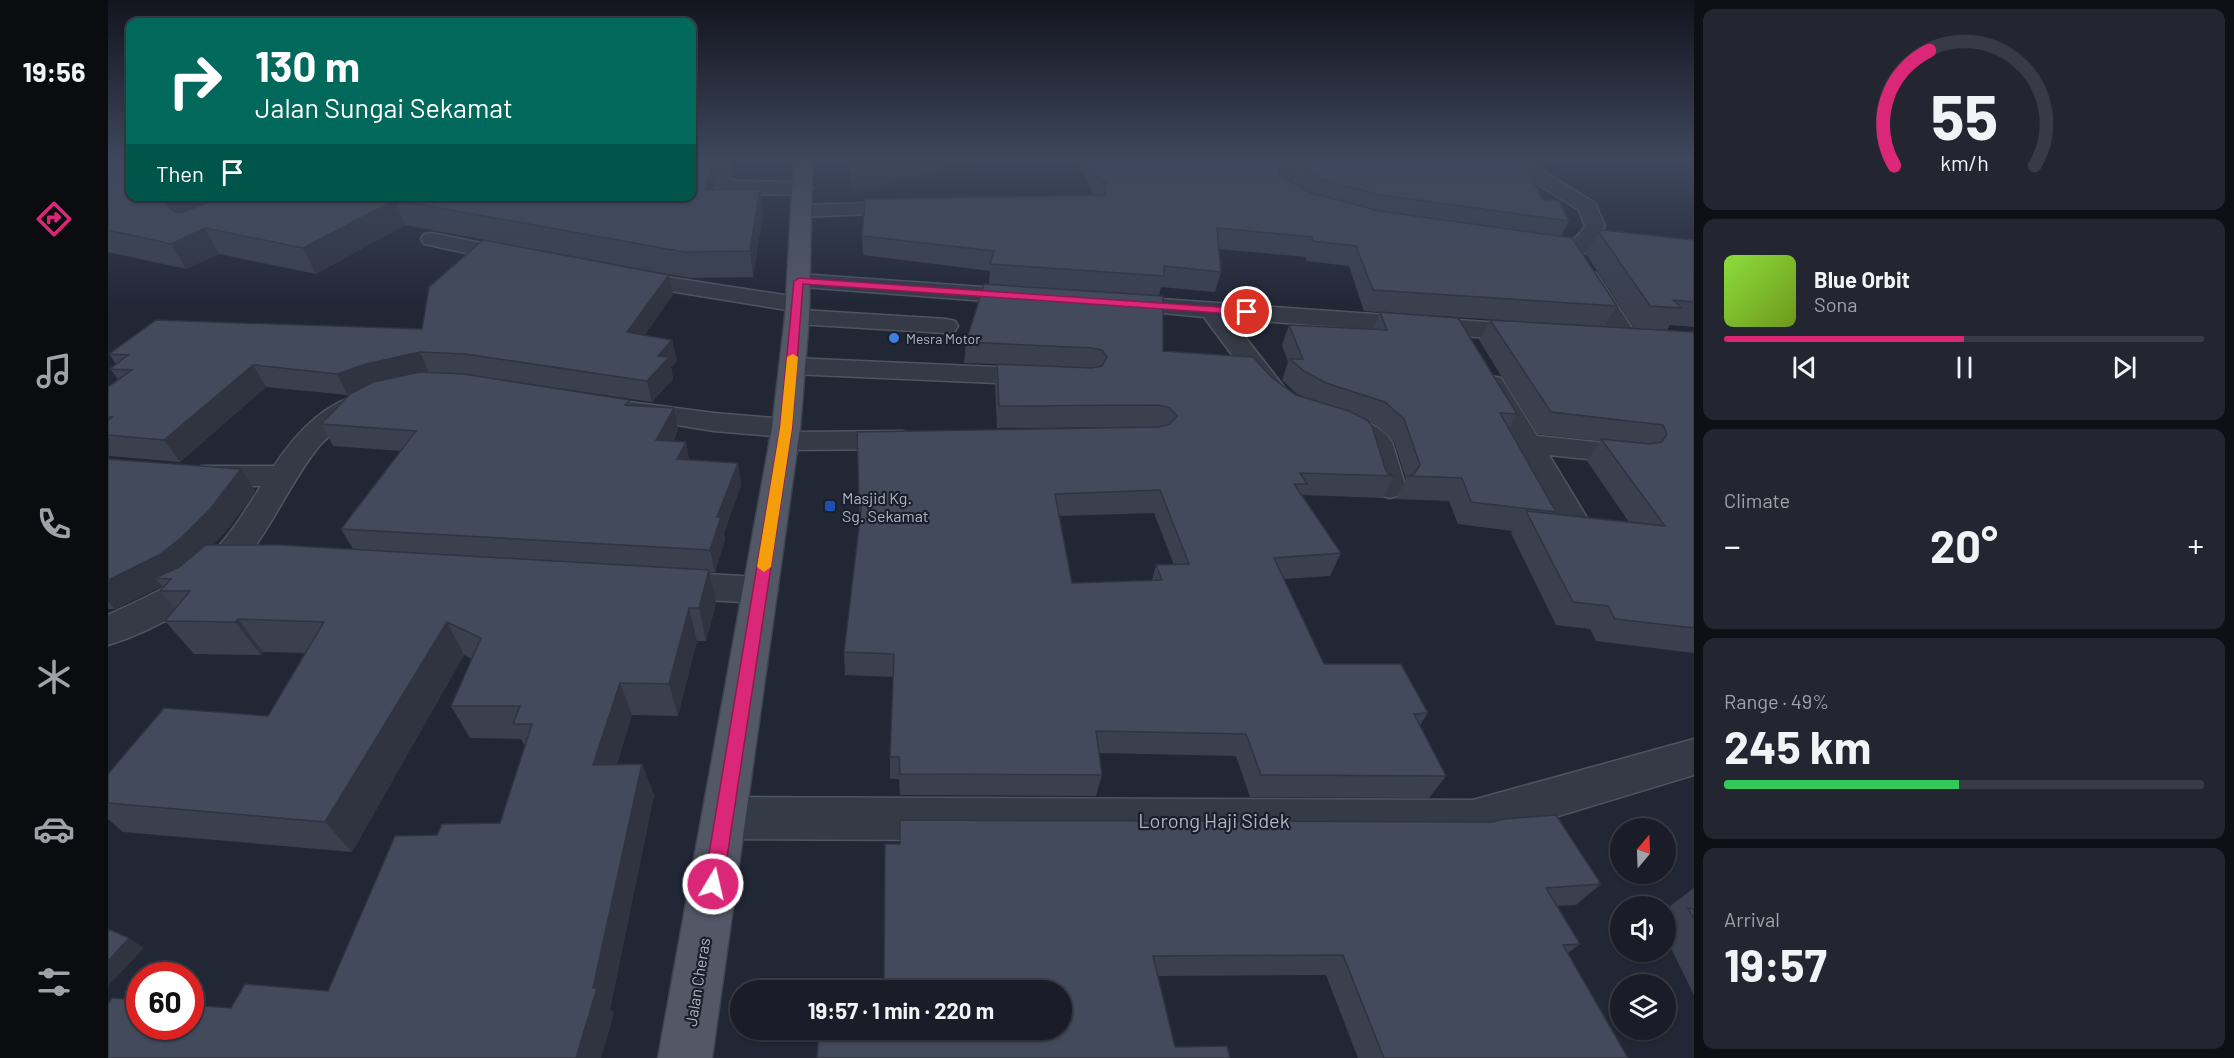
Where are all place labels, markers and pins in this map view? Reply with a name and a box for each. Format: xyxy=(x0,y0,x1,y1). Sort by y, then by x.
pin xyxy=(1221,286,1272,337)
place label: Mesra Motor xyxy=(906,330,980,347)
marker: Mesra Motor xyxy=(887,331,901,345)
place label: Masjid Kg. Sg. Sekamat xyxy=(842,488,929,525)
marker: Masjid Kg. Sg. Sekamat xyxy=(823,499,837,513)

